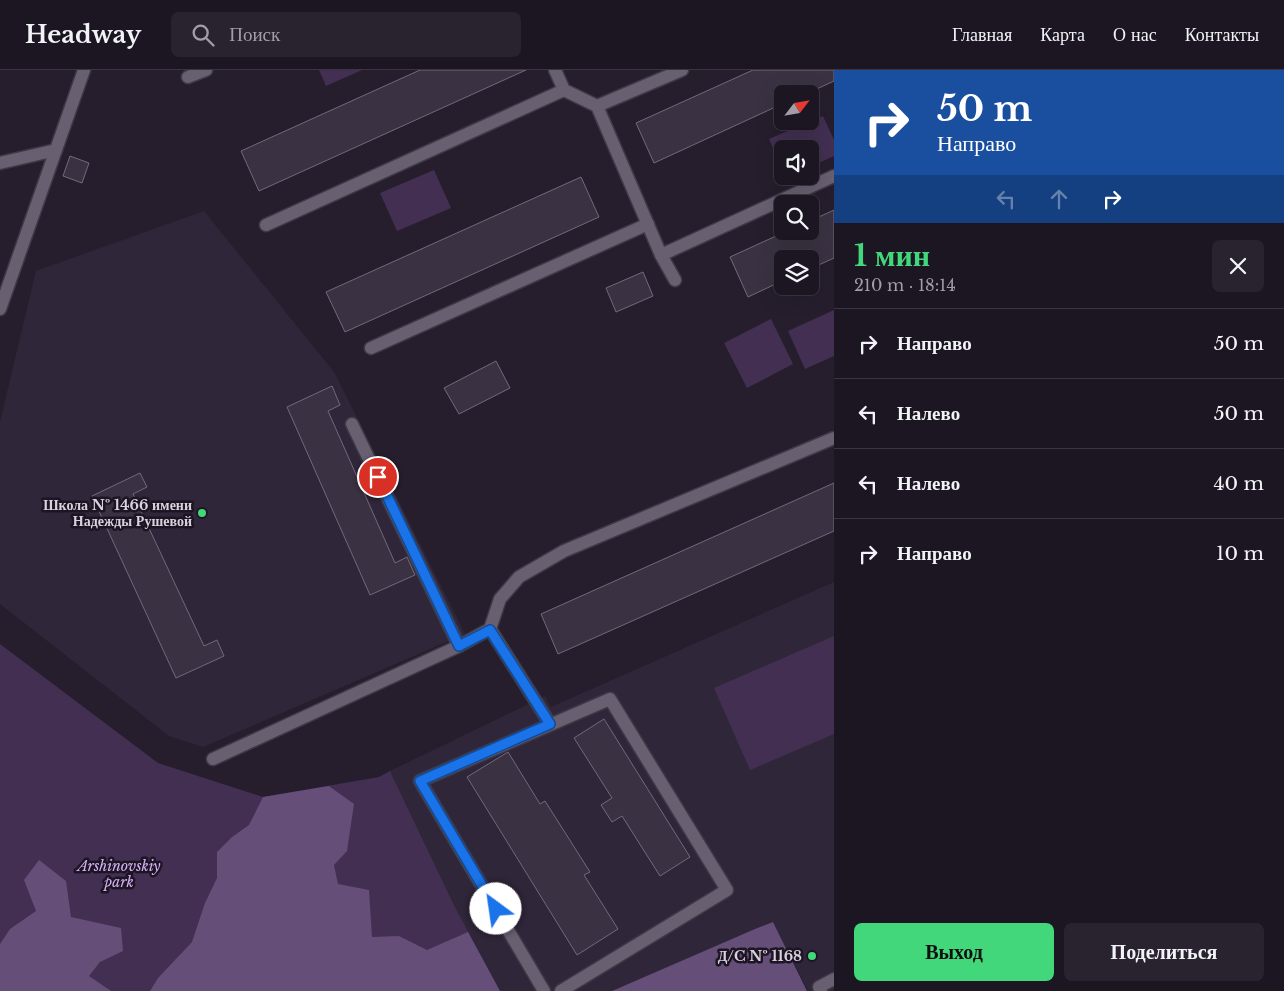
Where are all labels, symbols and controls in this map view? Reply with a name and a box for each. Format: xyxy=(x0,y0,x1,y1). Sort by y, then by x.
search box xyxy=(171,12,521,57)
text: Headway xyxy=(25,20,141,49)
icon: search xyxy=(189,21,217,49)
text: Поиск xyxy=(229,23,280,46)
text: Главная xyxy=(952,24,1012,46)
text: Карта xyxy=(1040,24,1085,46)
text: О нас xyxy=(1113,24,1157,46)
text: Контакты xyxy=(1185,24,1259,46)
north arrow xyxy=(774,85,819,130)
map controls xyxy=(774,85,819,295)
text: 50 m xyxy=(937,87,1032,130)
icon: right xyxy=(854,90,919,155)
text: Направо xyxy=(937,130,1016,157)
button: sound xyxy=(774,140,819,185)
icon: left xyxy=(992,185,1020,213)
icon: ahead xyxy=(1045,185,1073,213)
icon: right xyxy=(1098,185,1126,213)
button: search xyxy=(774,195,819,240)
text: 1 мин xyxy=(854,237,930,274)
button: close xyxy=(1212,240,1264,292)
button: layers xyxy=(774,250,819,295)
text: 210 m · 18:14 xyxy=(854,275,956,295)
icon: right xyxy=(854,330,882,358)
text: Направо xyxy=(897,332,972,355)
text: 50 m xyxy=(1214,332,1264,355)
icon: left xyxy=(854,400,882,428)
text: Налево xyxy=(897,402,960,425)
text: 50 m xyxy=(1214,402,1264,425)
pin xyxy=(357,456,399,498)
icon: arrive xyxy=(364,463,392,491)
icon: left xyxy=(854,470,882,498)
text: Налево xyxy=(897,472,960,495)
text: 40 m xyxy=(1213,472,1264,495)
place label: Школа № 1466 имени Надежды Рушевой xyxy=(43,496,192,530)
marker: Школа № 1466 имени Надежды Рушевой xyxy=(196,507,208,519)
icon: right xyxy=(854,540,882,568)
text: Направо xyxy=(897,542,972,565)
text: 10 m xyxy=(1216,542,1264,565)
park label: Arshinovskiy park xyxy=(75,857,161,891)
position arrow xyxy=(469,882,521,934)
button: Выход xyxy=(854,923,1054,981)
button: Поделиться xyxy=(1064,923,1264,981)
place label: Д/C № 1168 xyxy=(718,947,802,965)
marker: Д/C № 1168 xyxy=(806,950,818,962)

